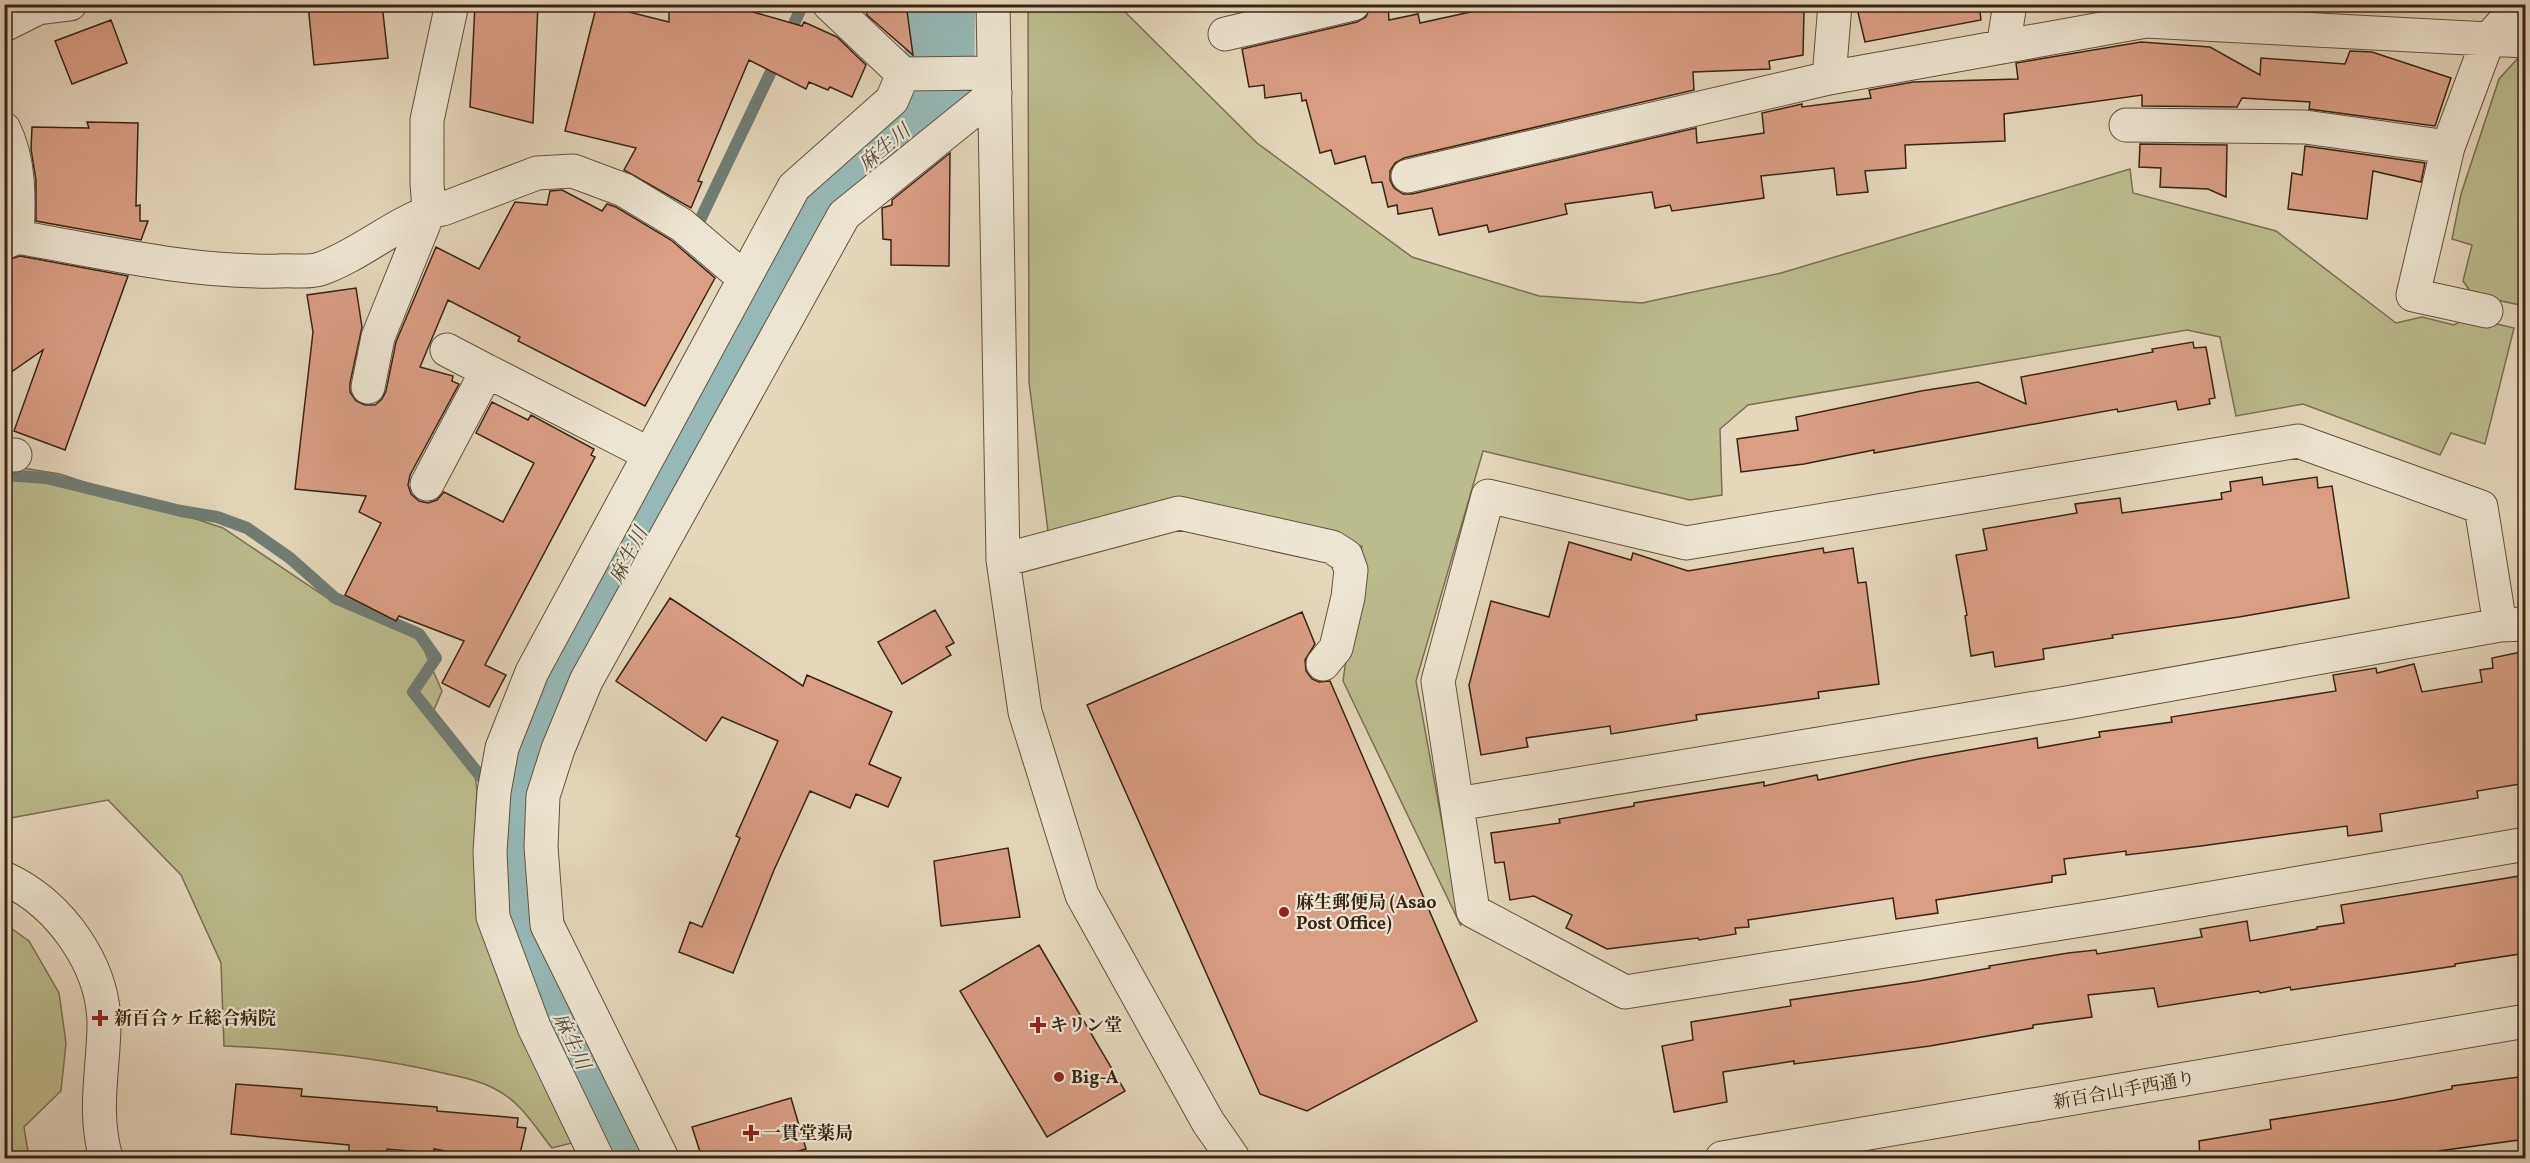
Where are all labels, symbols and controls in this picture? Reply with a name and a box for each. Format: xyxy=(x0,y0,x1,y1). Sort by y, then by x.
water label: 麻生川 xyxy=(853,117,919,179)
water label: 麻生川 xyxy=(604,521,657,589)
place label: 麻生郵便局 (Asao Post Office) xyxy=(1296,891,1437,937)
marker: 麻生郵便局 (Asao Post Office) xyxy=(1277,905,1291,919)
place label: 新百合ヶ丘総合病院 xyxy=(114,1007,276,1032)
marker: 新百合ヶ丘総合病院 xyxy=(91,1009,109,1027)
water label: 麻生川 xyxy=(545,1009,596,1077)
place label: キリン堂 xyxy=(1050,1014,1122,1039)
marker: キリン堂 xyxy=(1031,1018,1045,1032)
place label: Big-A xyxy=(1071,1066,1119,1091)
street label: 新百合山手西通り xyxy=(2051,1067,2197,1116)
marker: Big-A xyxy=(1052,1070,1066,1084)
place label: 一貫堂薬局 xyxy=(763,1122,853,1147)
marker: 一貫堂薬局 xyxy=(744,1126,758,1140)

